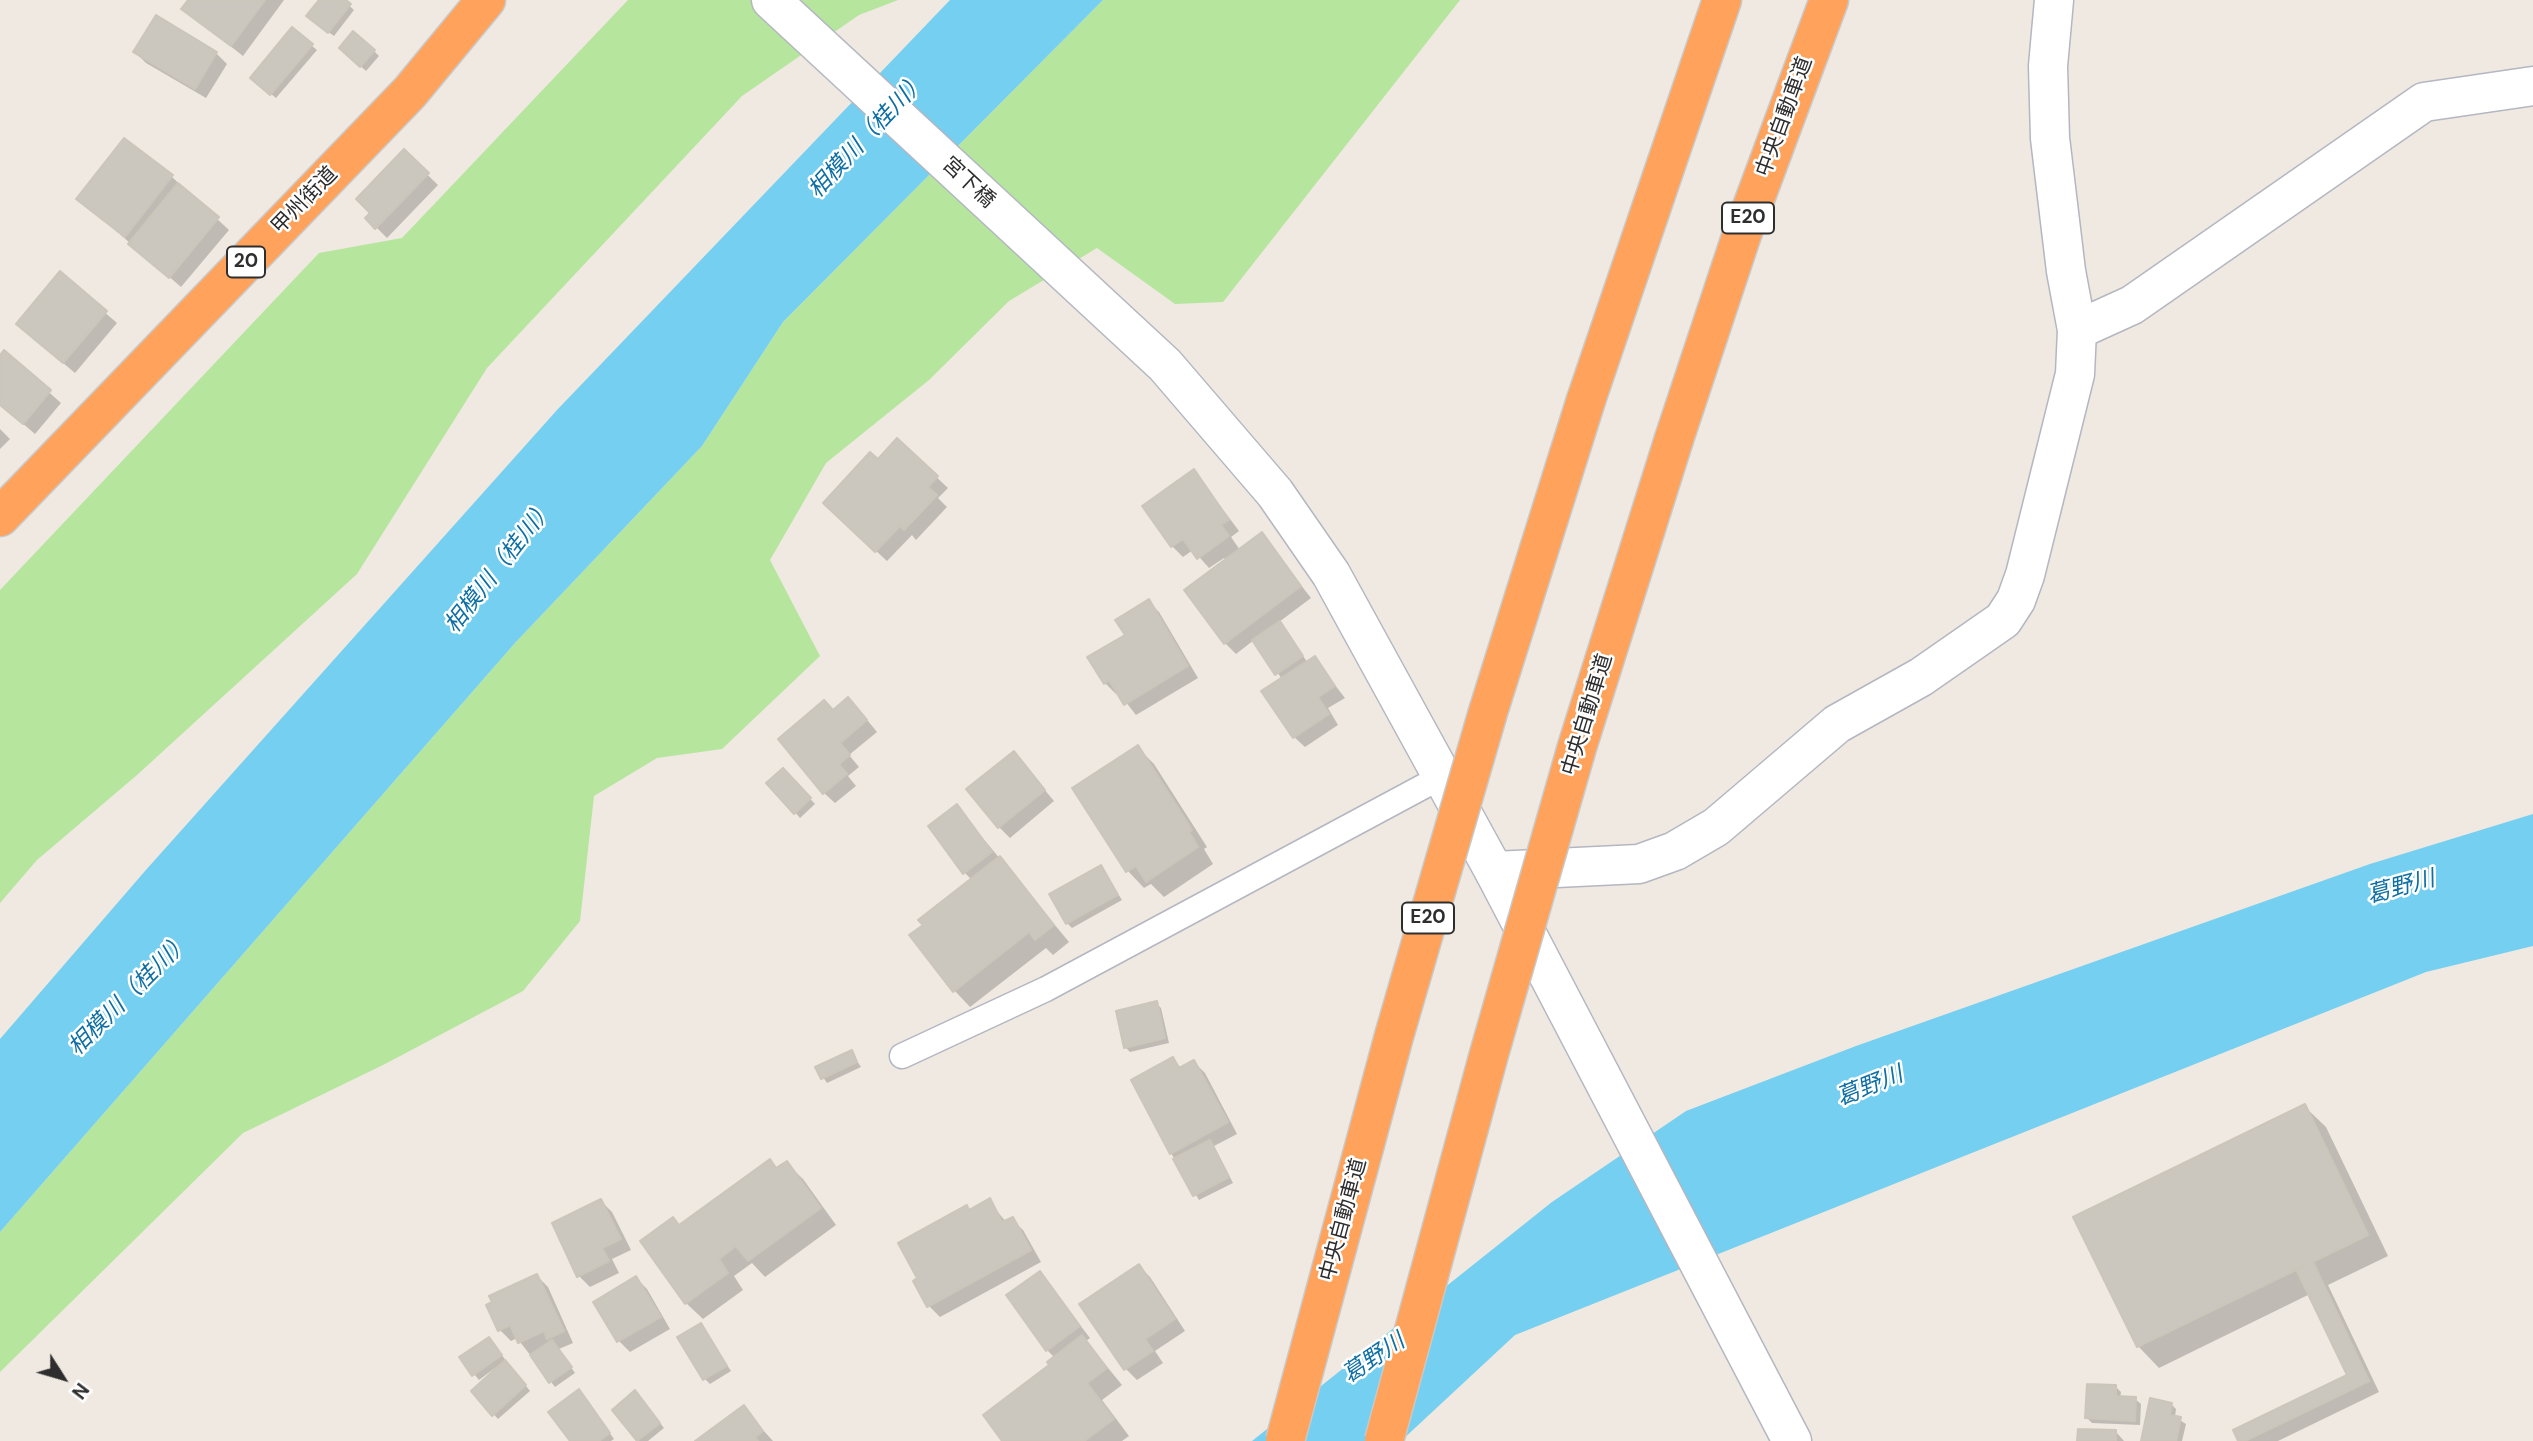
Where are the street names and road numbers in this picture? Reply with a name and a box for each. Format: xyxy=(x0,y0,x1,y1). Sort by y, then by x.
street label: 中央自動車道 xyxy=(1752,53,1818,181)
street label: 宮下橋 xyxy=(936,152,1000,214)
street label: 甲州街道 xyxy=(267,162,343,240)
road number: E20 xyxy=(1722,202,1774,233)
road number: 20 xyxy=(227,246,265,278)
street label: 中央自動車道 xyxy=(1558,651,1618,779)
road number: E20 xyxy=(1402,902,1454,934)
street label: 中央自動車道 xyxy=(1316,1156,1372,1284)

